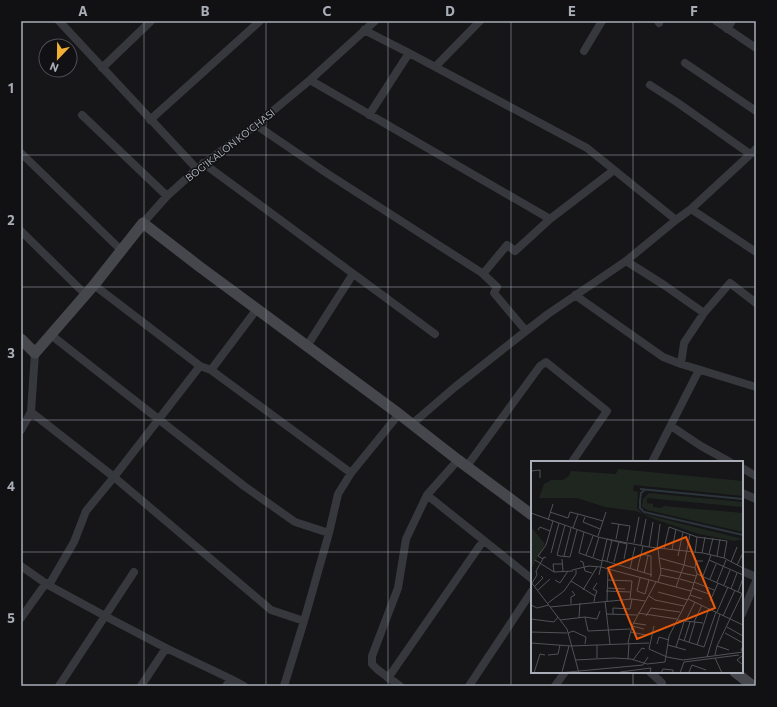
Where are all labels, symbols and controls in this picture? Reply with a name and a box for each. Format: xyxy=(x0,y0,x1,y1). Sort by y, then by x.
text: A xyxy=(78,3,88,19)
text: B xyxy=(201,3,210,19)
text: C xyxy=(323,3,332,19)
text: D xyxy=(445,3,455,19)
text: E xyxy=(568,3,576,19)
text: F xyxy=(690,3,698,19)
north arrow xyxy=(38,38,78,78)
text: N xyxy=(48,60,60,75)
text: 1 xyxy=(8,80,14,96)
street label: BOG'IKALON KO'CHASI xyxy=(183,106,277,184)
text: 2 xyxy=(7,212,15,228)
text: 3 xyxy=(7,345,15,361)
inset map xyxy=(531,461,743,673)
text: 4 xyxy=(7,478,15,494)
text: 5 xyxy=(7,610,15,626)

